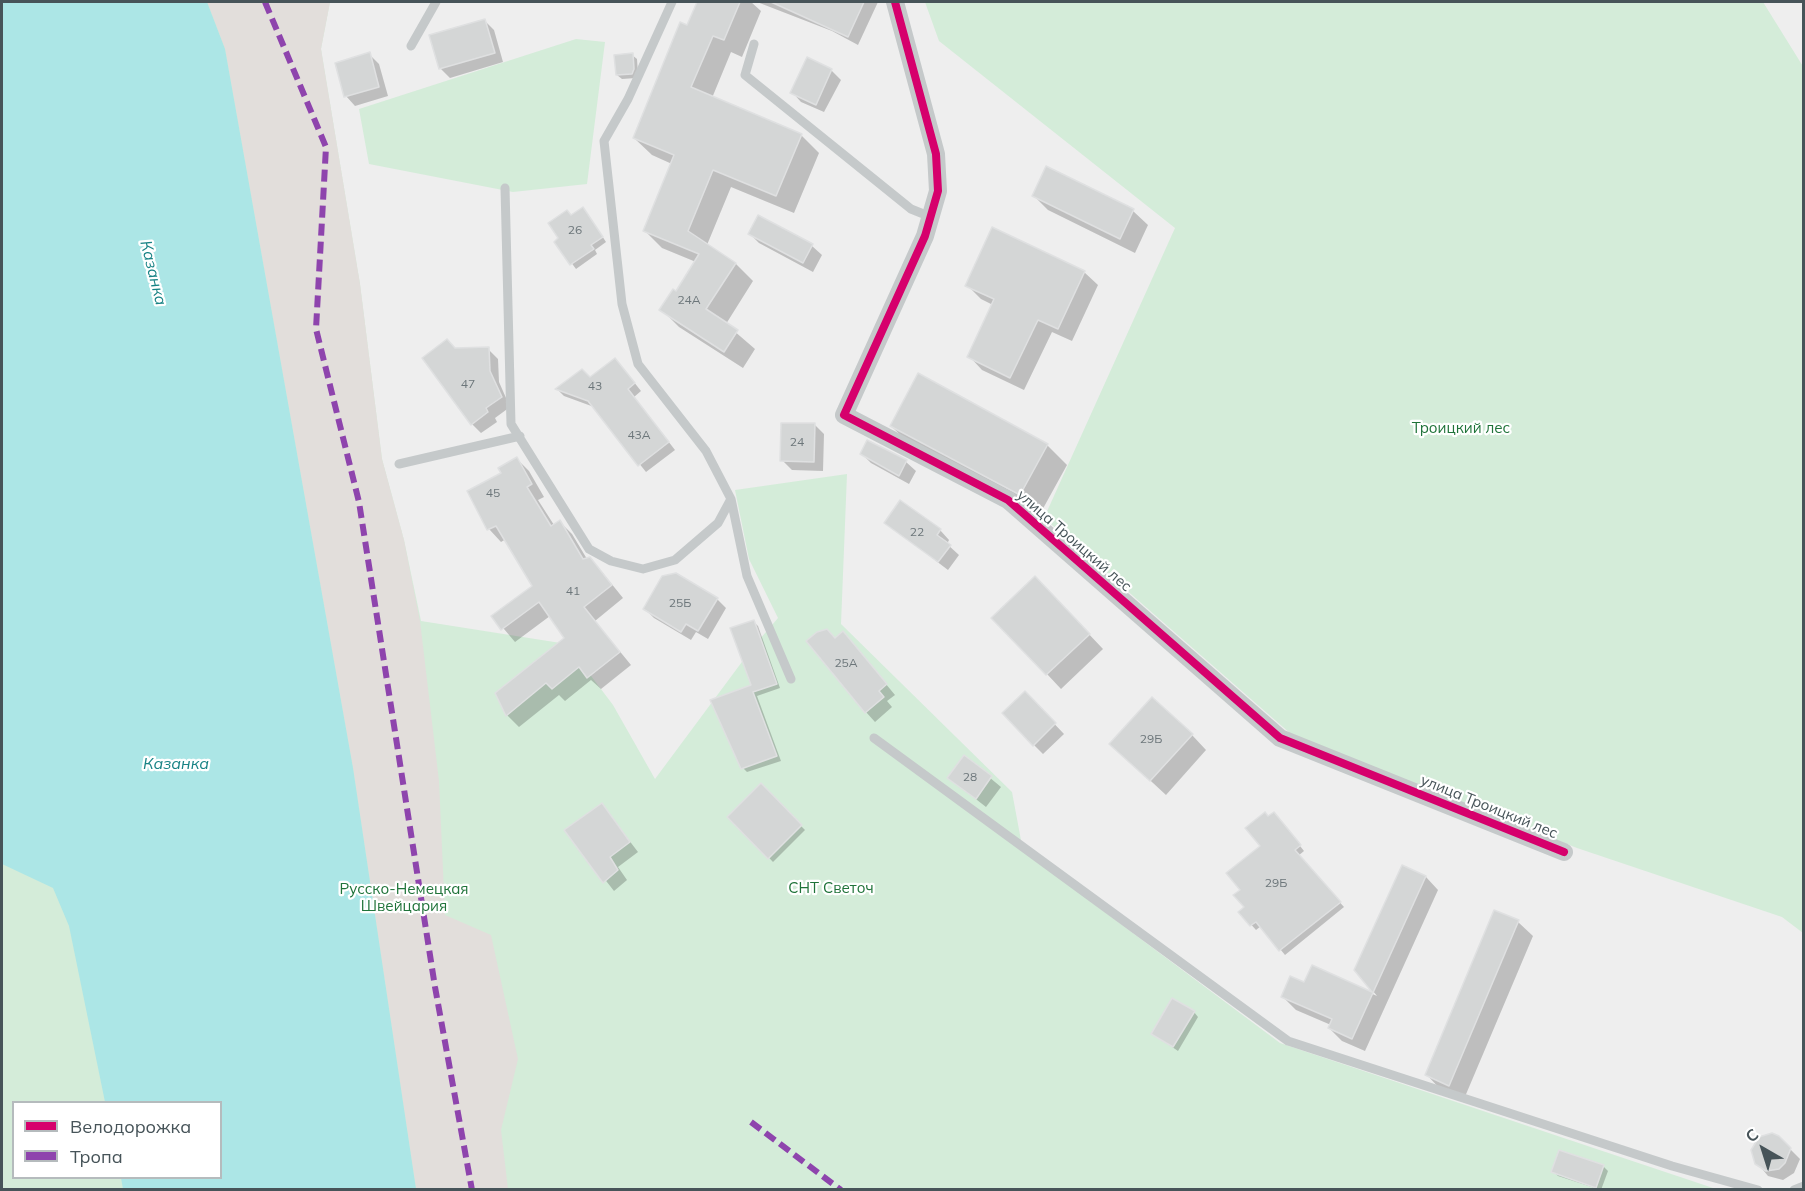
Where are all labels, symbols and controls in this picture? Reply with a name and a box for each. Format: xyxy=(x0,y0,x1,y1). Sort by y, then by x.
house number: 26 xyxy=(568,223,582,237)
water label: Казанка xyxy=(136,239,170,307)
house number: 24А xyxy=(677,293,701,307)
house number: 47 xyxy=(461,377,475,391)
house number: 43 xyxy=(588,379,602,393)
park label: Троицкий лес xyxy=(1412,419,1510,437)
house number: 43А xyxy=(627,428,651,442)
house number: 24 xyxy=(790,435,804,449)
house number: 45 xyxy=(486,486,500,500)
street label: улица Троицкий лес xyxy=(1013,486,1135,596)
house number: 22 xyxy=(910,525,924,539)
house number: 41 xyxy=(566,584,580,598)
house number: 25Б xyxy=(669,596,691,610)
house number: 25А xyxy=(834,656,858,670)
house number: 29Б xyxy=(1140,732,1162,746)
water label: Казанка xyxy=(143,754,209,774)
house number: 28 xyxy=(963,770,977,784)
street label: улица Троицкий лес xyxy=(1418,771,1560,843)
house number: 29Б xyxy=(1265,876,1287,890)
park label: СНТ Светоч xyxy=(788,879,874,897)
park label: Русско-Немецкая Швейцария xyxy=(339,880,469,915)
legend xyxy=(12,1101,222,1179)
text: Велодорожка xyxy=(70,1115,191,1138)
north arrow xyxy=(1733,1119,1793,1179)
text: С xyxy=(1741,1124,1762,1146)
text: Тропа xyxy=(70,1145,123,1168)

